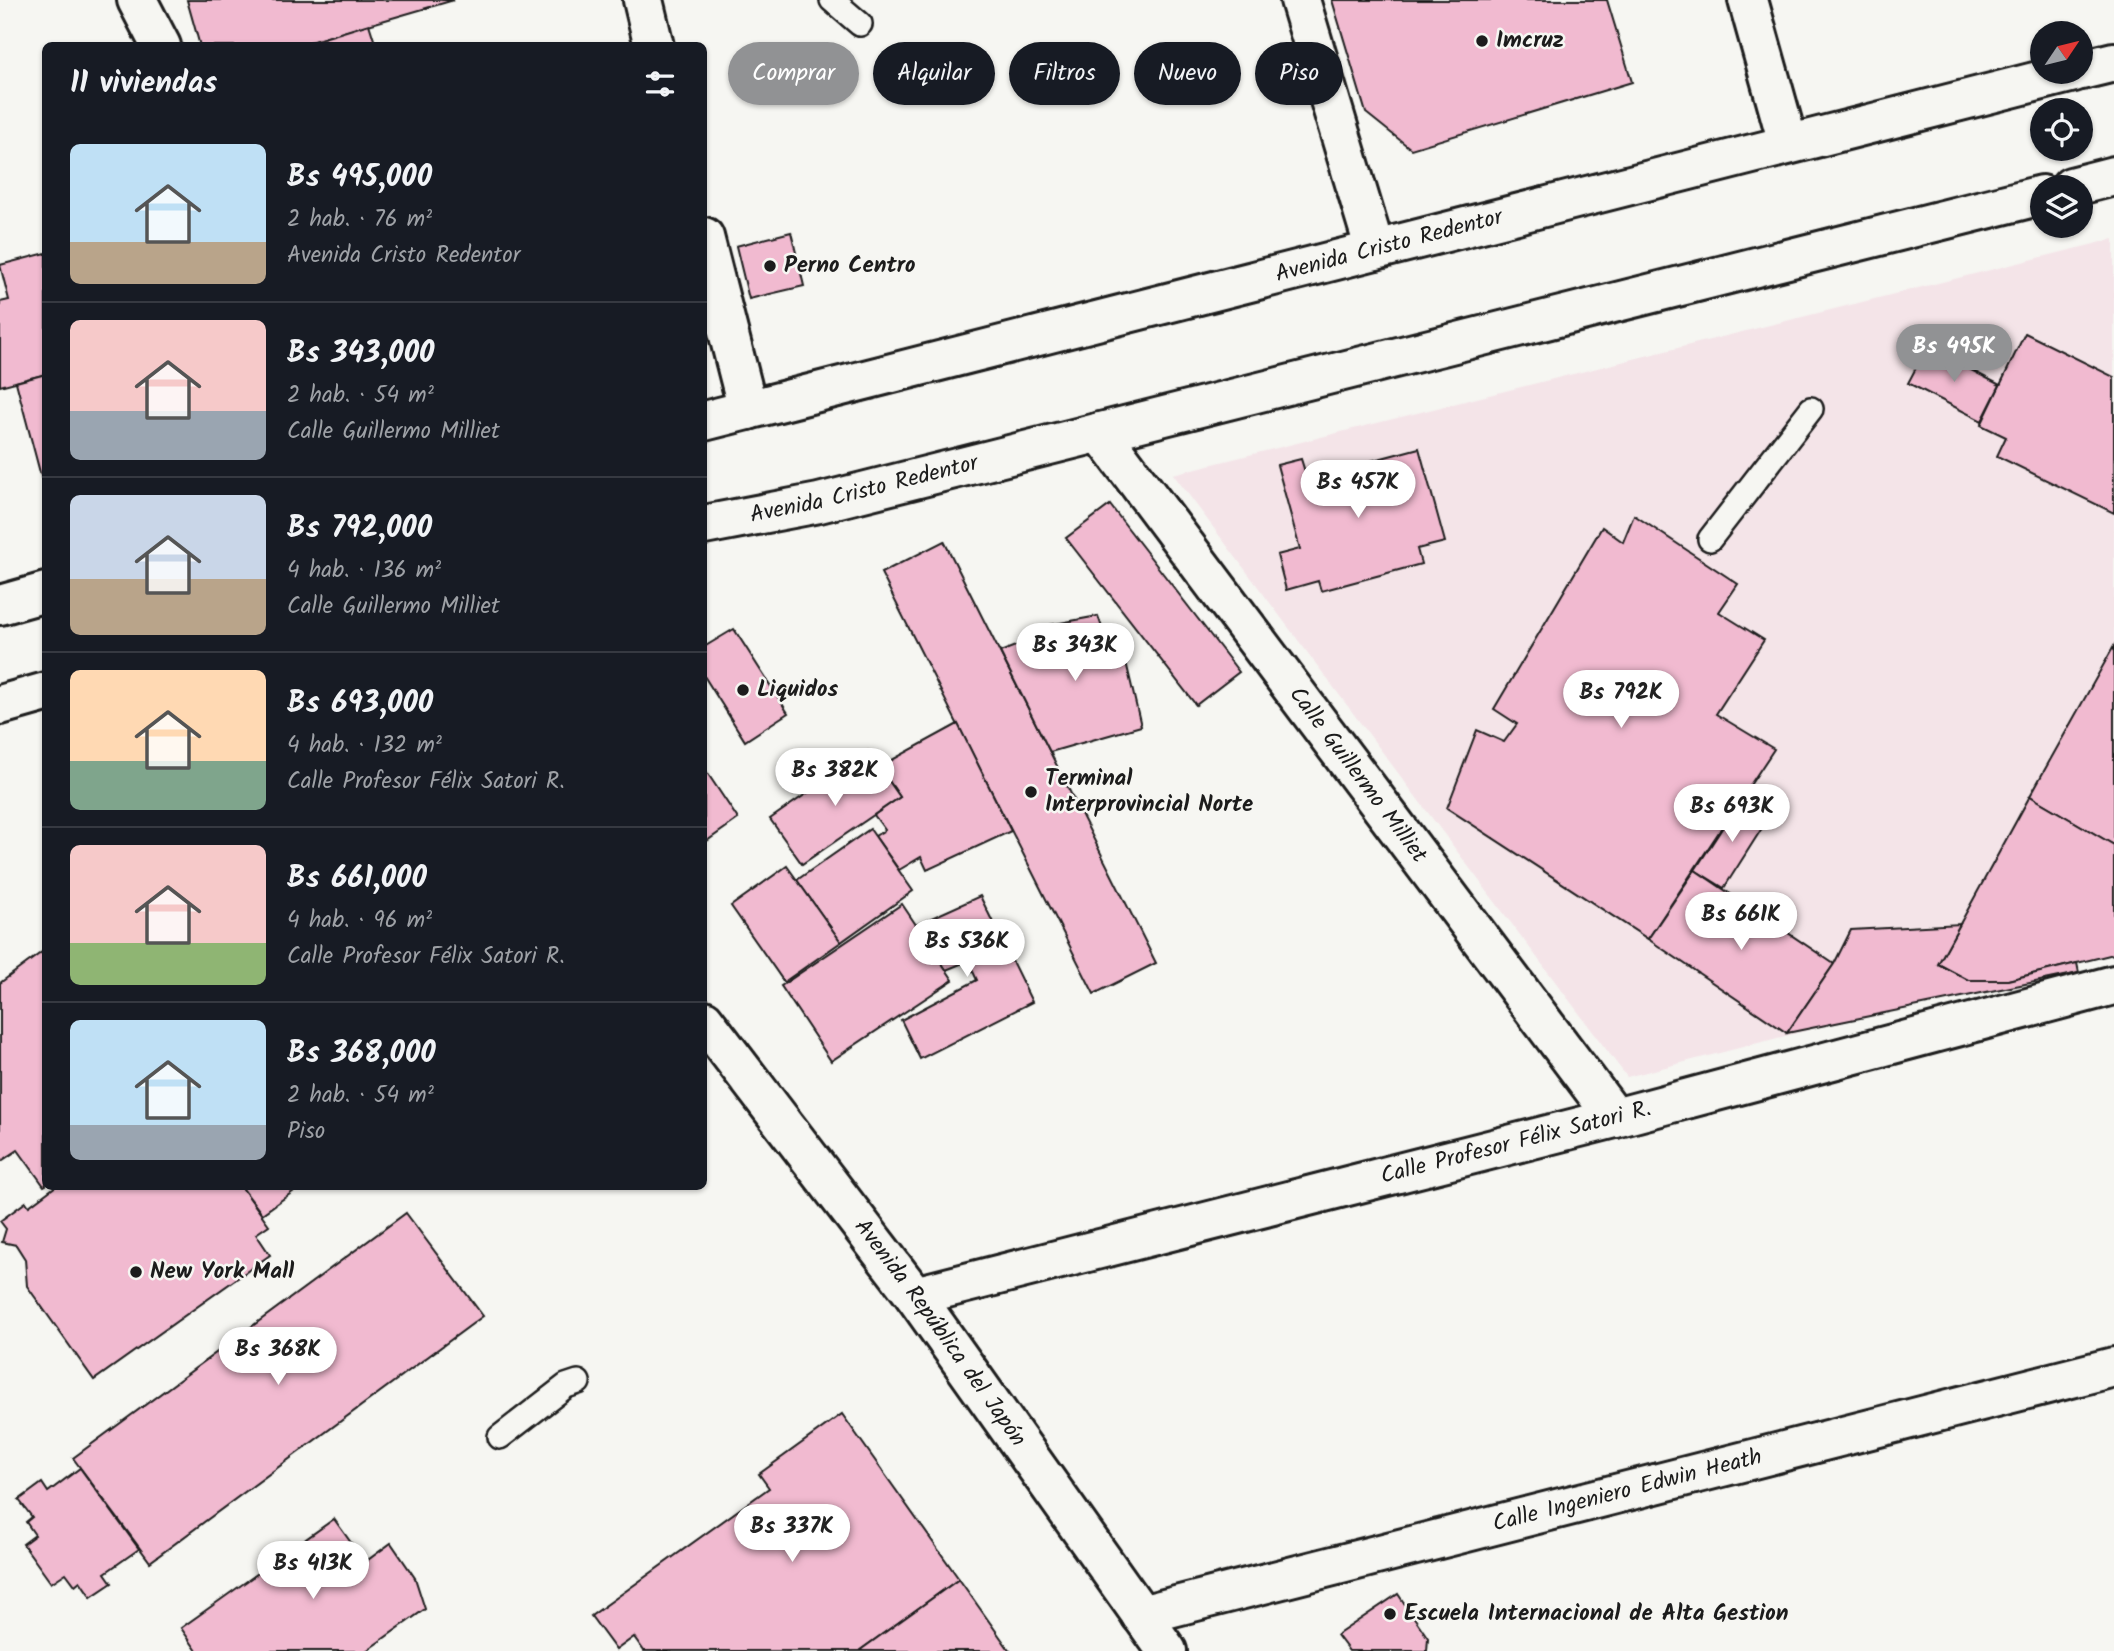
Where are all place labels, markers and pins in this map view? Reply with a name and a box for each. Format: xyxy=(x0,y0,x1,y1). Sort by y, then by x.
place label: Imcruz xyxy=(1496,23,1564,59)
marker: Imcruz xyxy=(1474,33,1490,49)
place label: Perno Centro xyxy=(784,248,916,284)
marker: Perno Centro xyxy=(762,258,778,274)
pin: Bs 495K xyxy=(1889,324,2019,384)
pin: Bs 457K xyxy=(1293,461,1423,520)
pin: Bs 343K xyxy=(1010,624,1140,683)
pin: Bs 792K xyxy=(1556,670,1686,730)
place label: Liquidos xyxy=(757,672,839,708)
marker: Liquidos xyxy=(735,682,751,698)
pin: Bs 382K xyxy=(770,748,900,808)
place label: Terminal Interprovincial Norte xyxy=(1045,761,1253,823)
marker: Terminal Interprovincial Norte xyxy=(1023,784,1039,800)
pin: Bs 693K xyxy=(1667,784,1797,844)
pin: Bs 661K xyxy=(1676,892,1806,952)
pin: Bs 536K xyxy=(902,920,1032,979)
place label: New York Mall xyxy=(150,1254,295,1290)
marker: New York Mall xyxy=(128,1264,144,1280)
pin: Bs 368K xyxy=(213,1328,343,1387)
pin: Bs 337K xyxy=(727,1504,857,1564)
pin: Bs 413K xyxy=(248,1542,378,1601)
place label: Escuela Internacional de Alta Gestion xyxy=(1404,1596,1789,1632)
marker: Escuela Internacional de Alta Gestion xyxy=(1382,1606,1398,1622)

